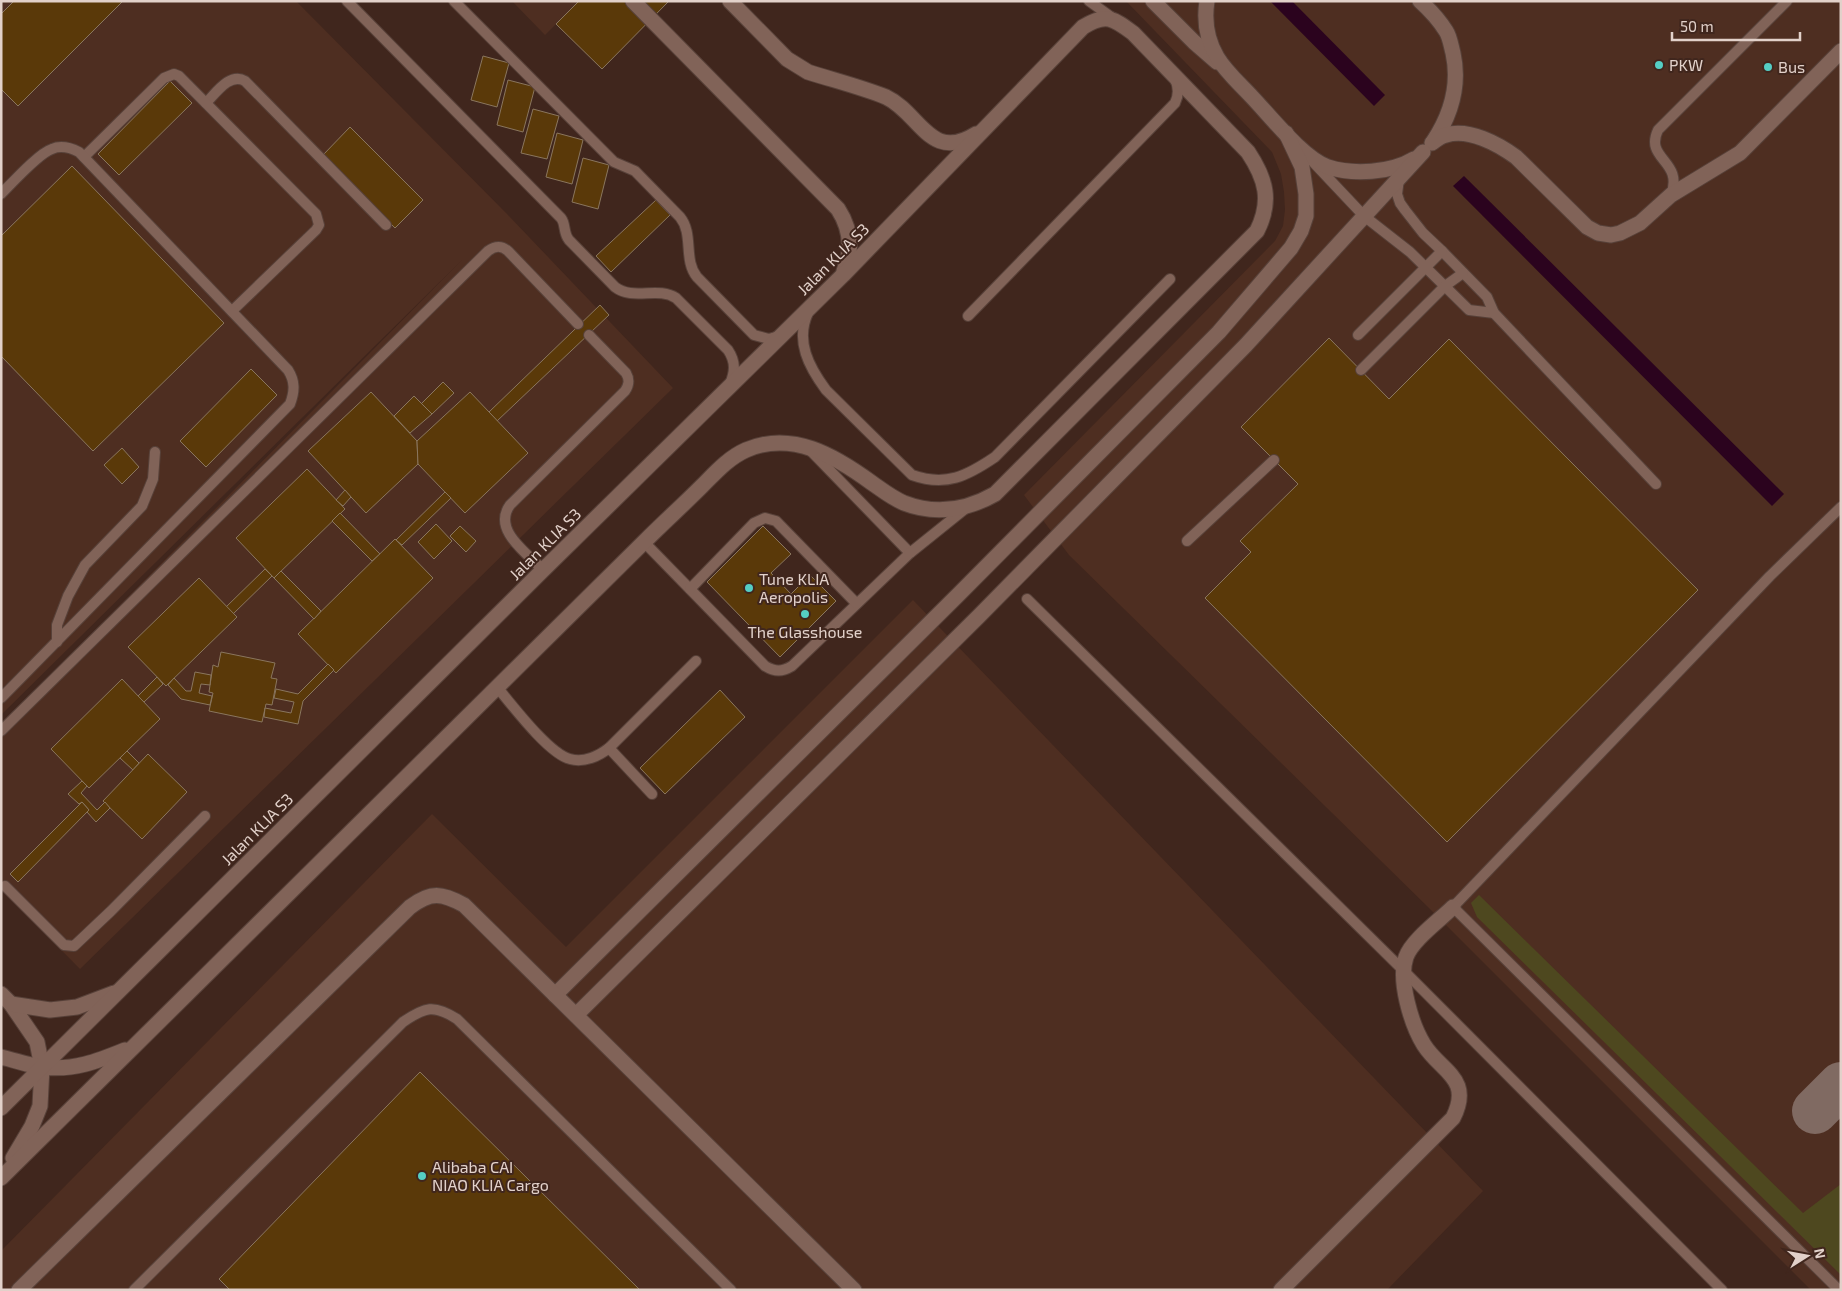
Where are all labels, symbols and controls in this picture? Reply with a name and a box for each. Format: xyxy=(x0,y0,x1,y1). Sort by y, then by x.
scale bar xyxy=(1672,10,1800,42)
text: 50 m xyxy=(1680,17,1714,35)
place label: PKW xyxy=(1669,55,1703,74)
place label: Bus xyxy=(1778,57,1805,76)
marker: PKW xyxy=(1653,59,1665,71)
marker: Bus xyxy=(1762,61,1774,73)
street label: Jalan KLIA S3 xyxy=(793,219,872,298)
street label: Jalan KLIA S3 xyxy=(505,504,584,583)
place label: Tune KLIA Aeropolis xyxy=(759,569,829,606)
marker: Tune KLIA Aeropolis xyxy=(743,582,755,594)
marker: The Glasshouse xyxy=(799,608,811,620)
place label: The Glasshouse xyxy=(748,622,862,641)
street label: Jalan KLIA S3 xyxy=(217,789,296,868)
place label: Alibaba CAI NIAO KLIA Cargo xyxy=(432,1157,549,1194)
marker: Alibaba CAI NIAO KLIA Cargo xyxy=(416,1170,428,1182)
north arrow xyxy=(1782,1231,1832,1281)
text: N xyxy=(1811,1247,1830,1260)

